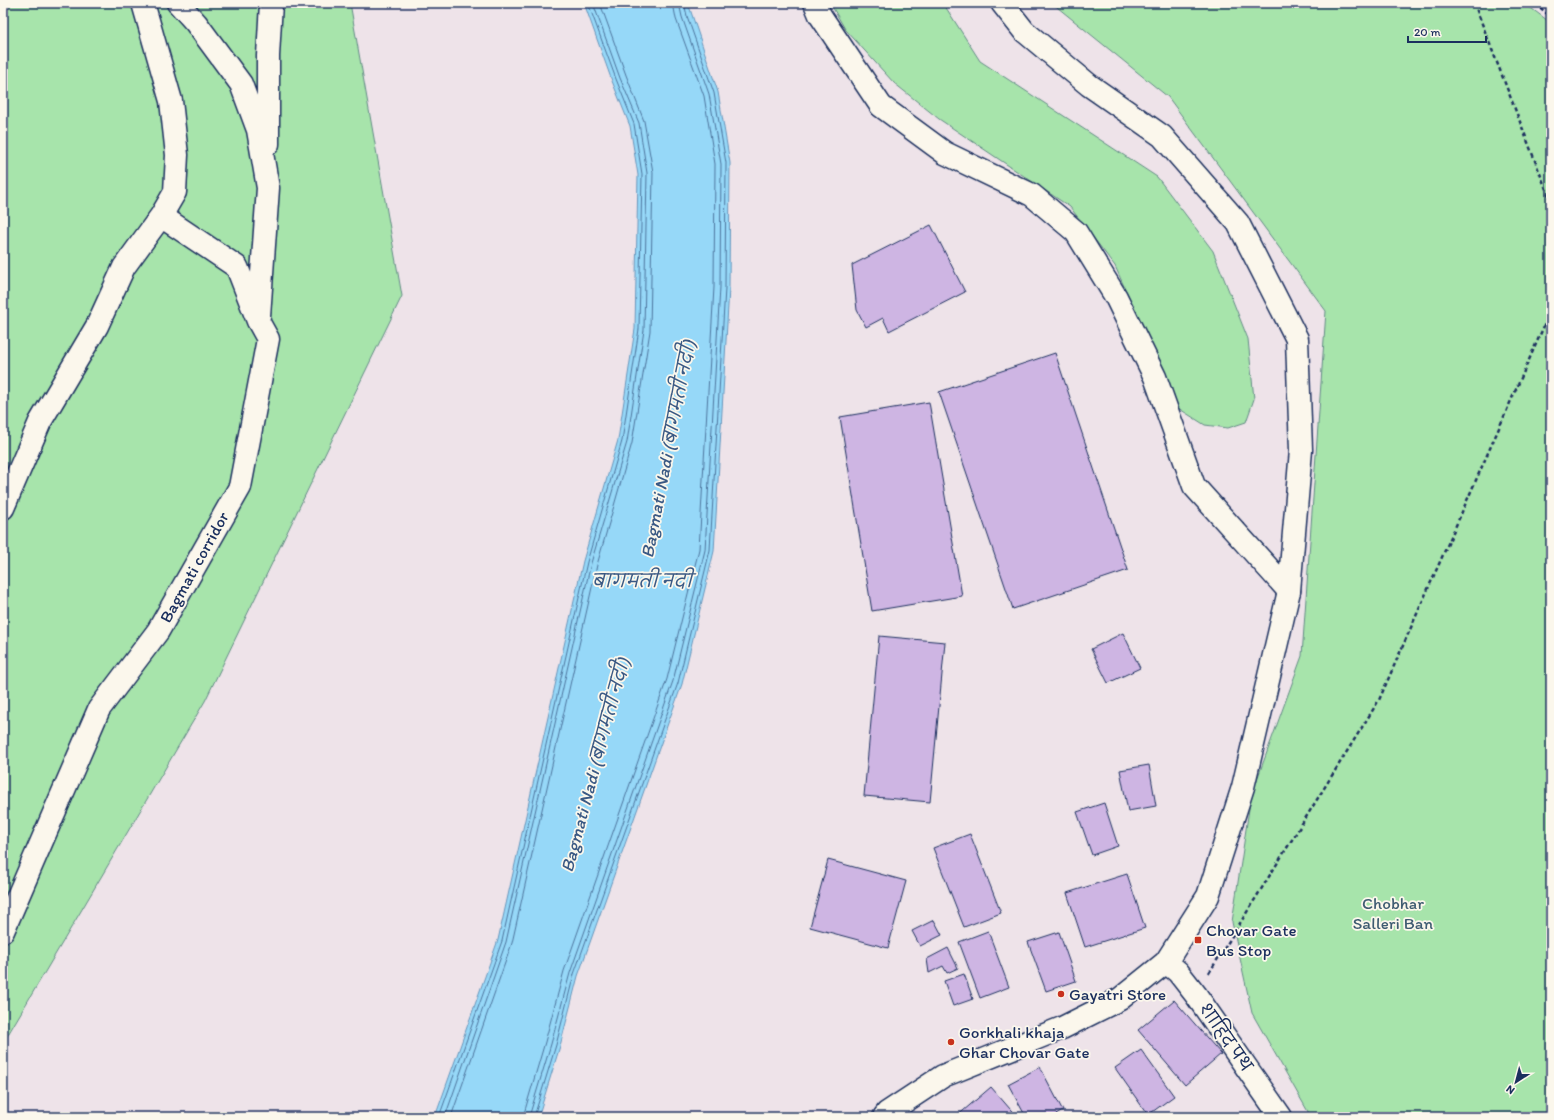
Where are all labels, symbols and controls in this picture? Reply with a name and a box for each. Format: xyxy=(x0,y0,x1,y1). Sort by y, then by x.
scale bar xyxy=(1408,18,1486,44)
text: 20 m xyxy=(1414,25,1441,39)
water label: Bagmati Nadi (बागमती नदी) xyxy=(633,337,700,560)
street label: Bagmati corridor xyxy=(155,508,233,626)
water label: बागमती नदी xyxy=(592,567,697,592)
water label: Bagmati Nadi (बागमती नदी) xyxy=(553,653,635,875)
park label: Chobhar Salleri Ban xyxy=(1353,893,1434,933)
place label: Chovar Gate Bus Stop xyxy=(1206,920,1297,960)
marker: Chovar Gate Bus Stop xyxy=(1193,935,1203,945)
place label: Gayatri Store xyxy=(1069,984,1166,1004)
marker: Gayatri Store xyxy=(1056,989,1066,999)
street label: शाहिद पथ xyxy=(1194,997,1260,1077)
place label: Gorkhali khaja Ghar Chovar Gate xyxy=(959,1022,1090,1062)
marker: Gorkhali khaja Ghar Chovar Gate xyxy=(946,1037,956,1047)
north arrow xyxy=(1496,1062,1536,1102)
text: N xyxy=(1504,1082,1517,1097)

